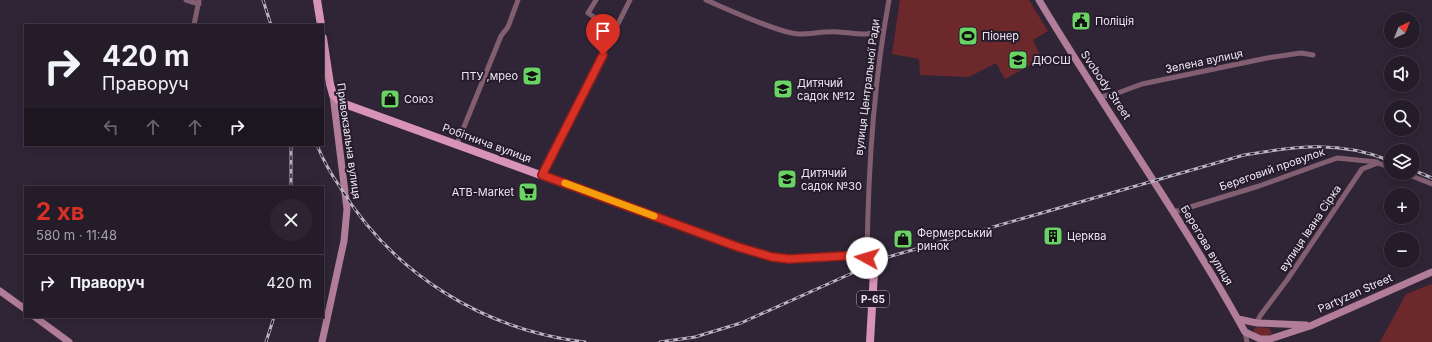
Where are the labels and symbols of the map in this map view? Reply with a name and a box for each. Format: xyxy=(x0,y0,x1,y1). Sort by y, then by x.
public building icon: Поліція xyxy=(1070,10,1092,32)
north arrow xyxy=(1384,12,1420,48)
pin xyxy=(586,14,620,55)
place label: Поліція xyxy=(1095,14,1134,28)
street label: вулиця Центральної Ради xyxy=(852,18,882,156)
sports icon: Піонер xyxy=(957,25,979,47)
place label: Піонер xyxy=(982,29,1019,43)
street label: Зелена вулиця xyxy=(1164,46,1244,76)
street label: Svobody Street xyxy=(1078,48,1134,122)
school or university icon: ДЮСШ xyxy=(1007,49,1029,71)
place label: ДЮСШ xyxy=(1032,53,1071,67)
school or university icon: ПТУ ,мрео xyxy=(521,65,543,87)
place label: ПТУ ,мрео xyxy=(461,69,518,83)
place label: Дитячий садок №12 xyxy=(797,76,855,103)
school or university icon: Дитячий садок №12 xyxy=(772,78,794,100)
street label: Привокзальна вулиця xyxy=(334,82,364,200)
shop icon: Союз xyxy=(379,88,401,110)
place label: Союз xyxy=(404,92,433,106)
street label: Робітнича вулиця xyxy=(440,120,534,166)
street label: Береговий провулок xyxy=(1217,144,1327,194)
place label: Дитячий садок №30 xyxy=(801,166,862,193)
school or university icon: Дитячий садок №30 xyxy=(776,168,798,190)
supermarket icon: ATB-Market xyxy=(517,181,539,203)
street label: вулиця Івана Сірка xyxy=(1276,182,1344,274)
place label: ATB-Market xyxy=(452,185,514,199)
street label: Берегова вулиця xyxy=(1178,202,1236,288)
building icon: Церква xyxy=(1042,225,1064,247)
place label: Фермерський ринок xyxy=(917,226,992,253)
shop icon: Фермерський ринок xyxy=(892,228,914,250)
place label: Церква xyxy=(1067,229,1106,243)
position arrow xyxy=(846,237,888,279)
street label: Partyzan Street xyxy=(1315,270,1395,316)
road number: Р-65 xyxy=(857,291,889,307)

